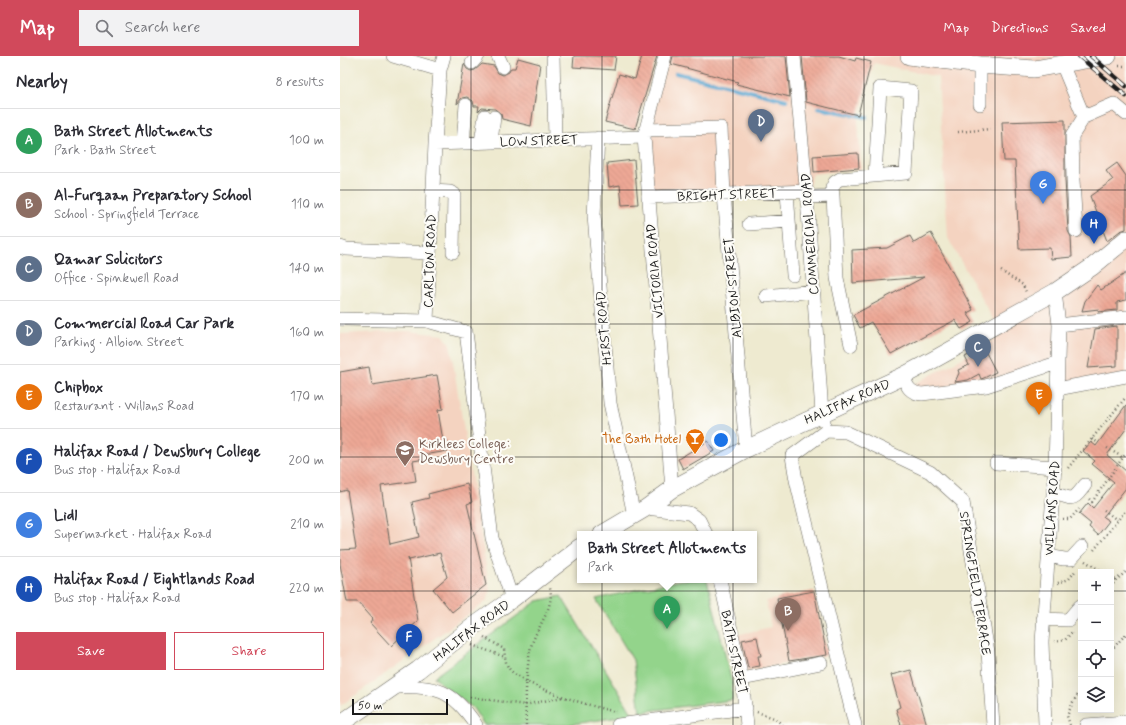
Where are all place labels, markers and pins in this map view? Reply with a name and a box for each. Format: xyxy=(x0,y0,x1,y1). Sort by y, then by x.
pin: D xyxy=(748,109,774,142)
pin: G xyxy=(1030,171,1056,204)
pin: H xyxy=(1081,211,1107,244)
pin: C xyxy=(965,334,991,367)
pin: E xyxy=(1026,382,1052,415)
bar icon: The Bath Hotel xyxy=(684,427,706,455)
place label: The Bath Hotel xyxy=(602,431,681,448)
place label: Kirklees College: Dewsbury Centre xyxy=(419,436,514,468)
school or university icon: Kirklees College: Dewsbury Centre xyxy=(394,439,416,467)
pin: A xyxy=(654,596,680,629)
pin: B xyxy=(775,598,801,631)
pin: F xyxy=(396,624,422,657)

